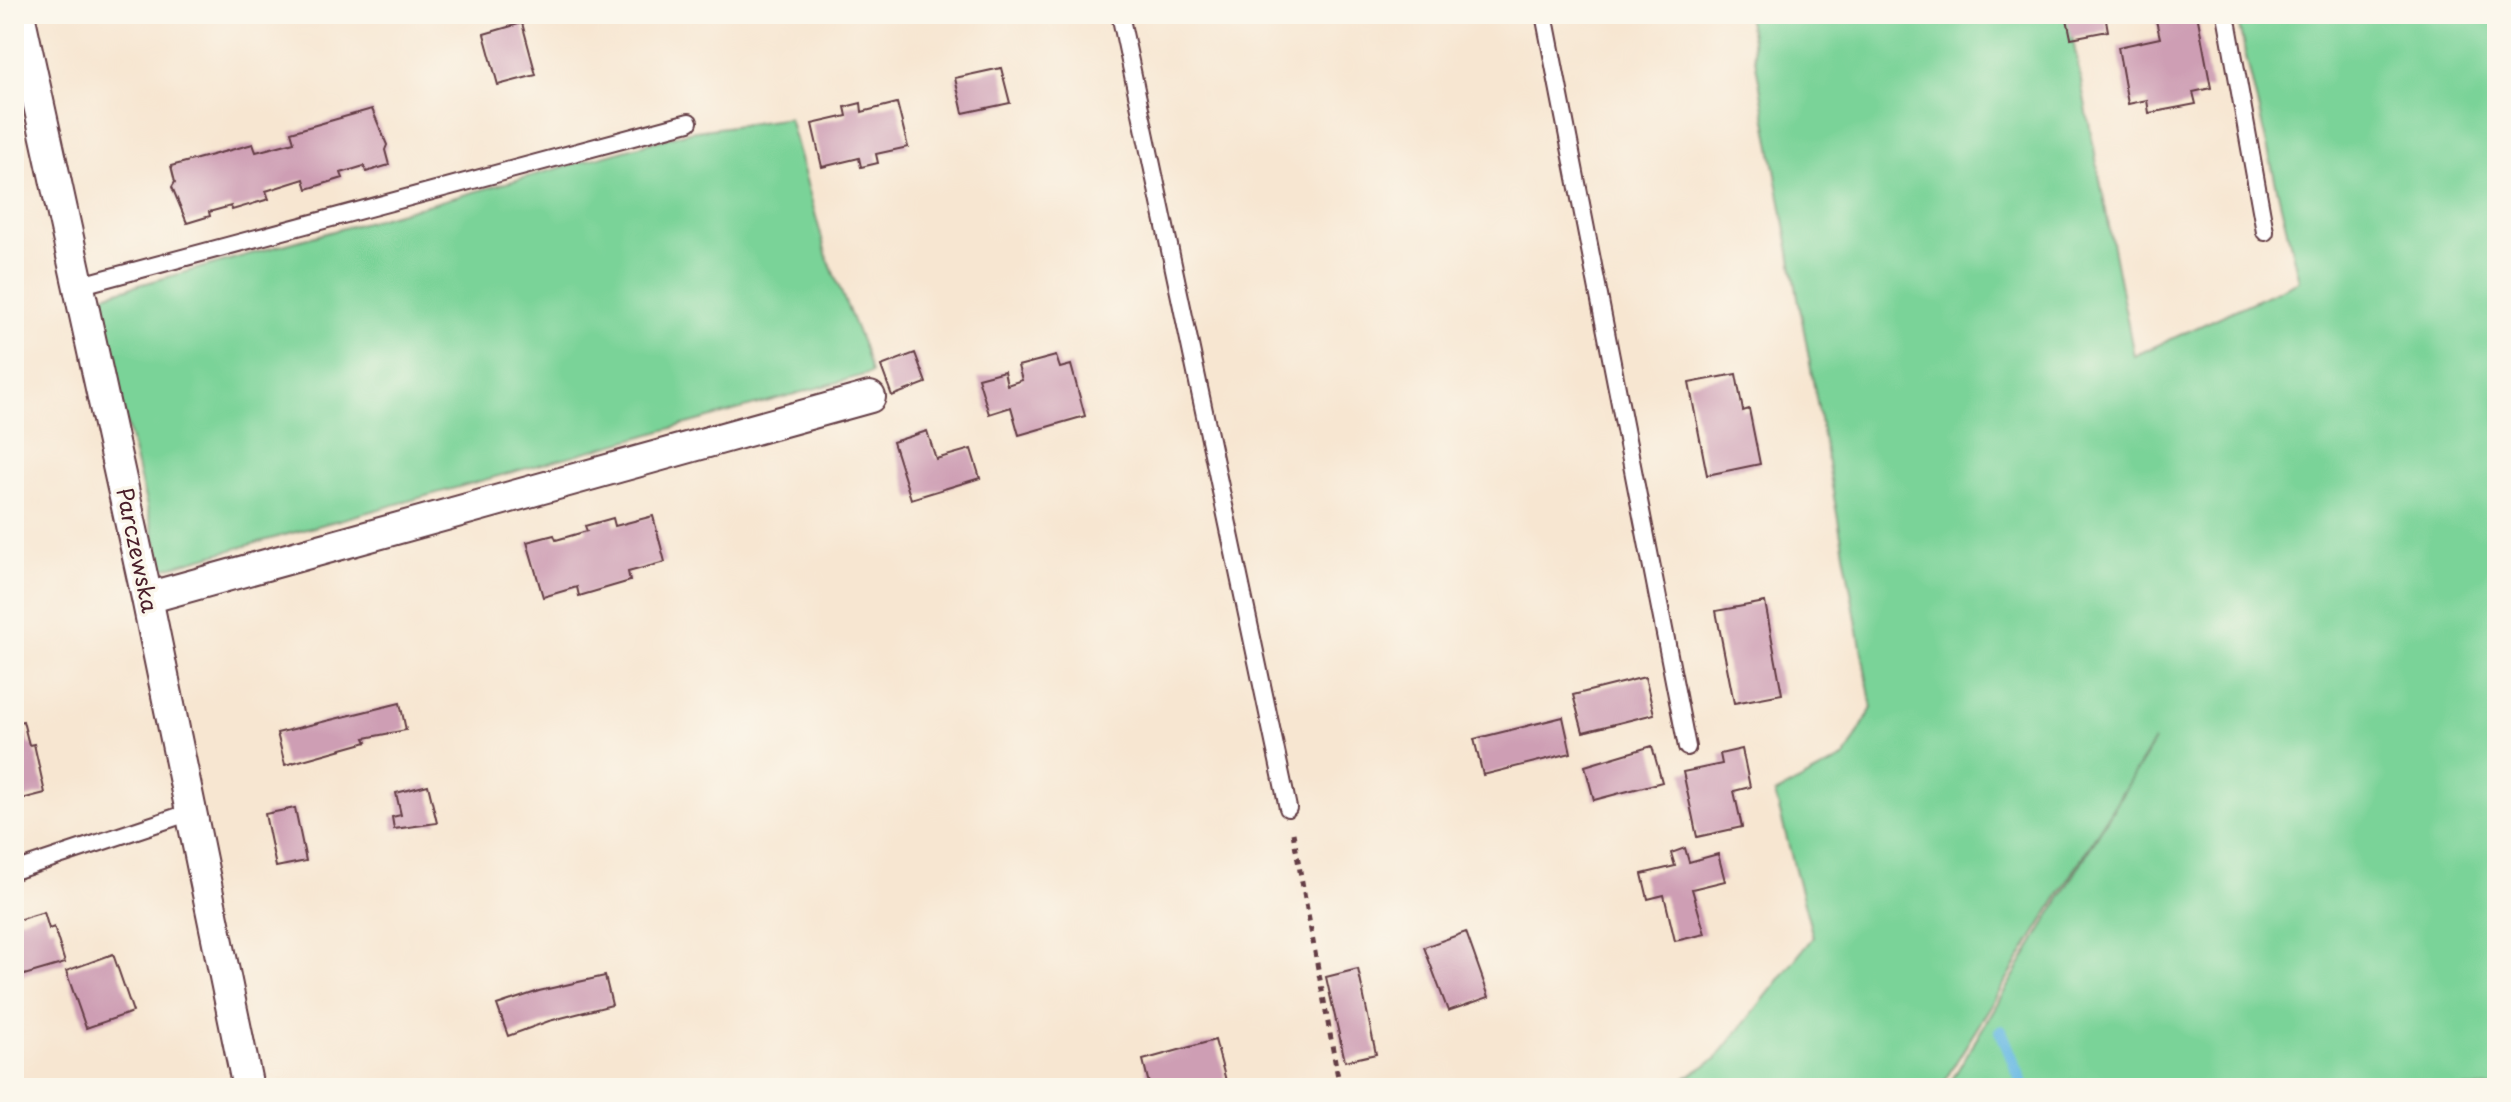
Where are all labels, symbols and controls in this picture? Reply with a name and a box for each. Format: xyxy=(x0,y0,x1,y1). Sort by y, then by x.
street label: Parczewska xyxy=(109,484,168,616)

